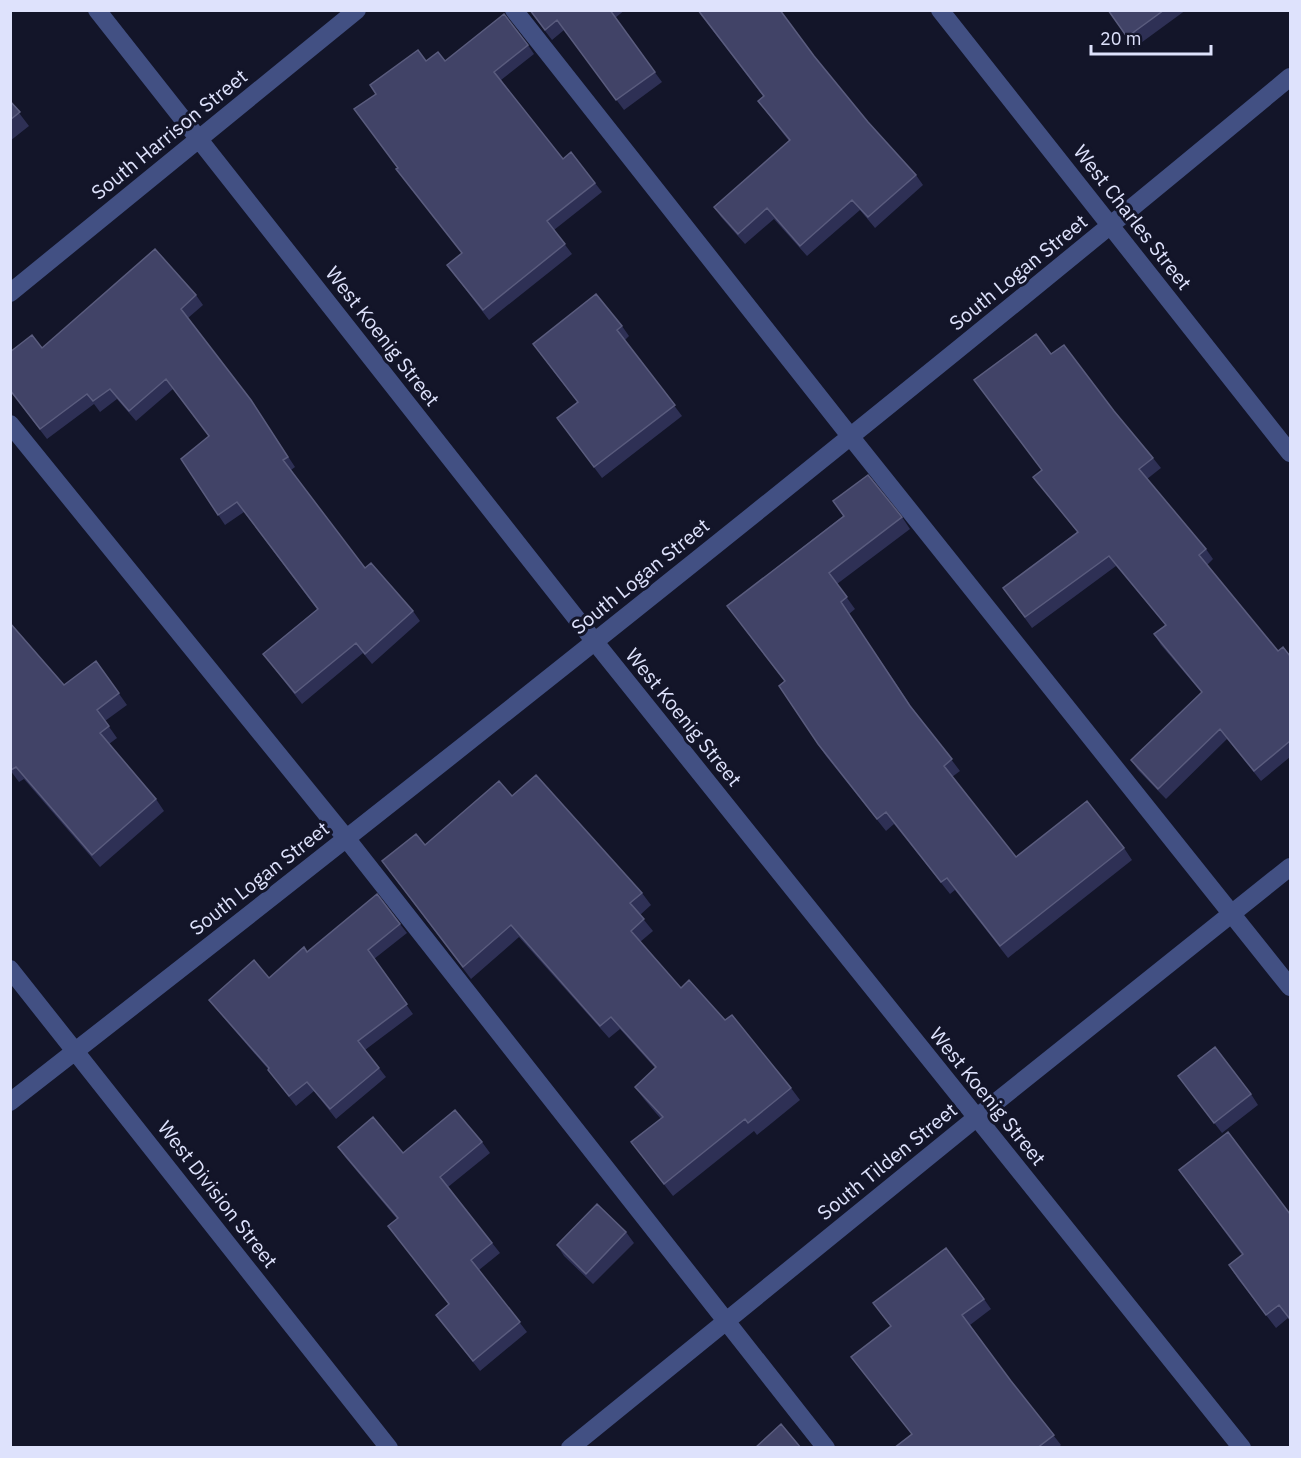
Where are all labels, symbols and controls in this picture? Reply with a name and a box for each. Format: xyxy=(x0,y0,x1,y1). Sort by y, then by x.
scale bar xyxy=(1091,18,1211,56)
text: 20 m xyxy=(1100,27,1142,50)
street label: South Harrison Street xyxy=(85,63,253,205)
street label: West Charles Street xyxy=(1068,139,1198,295)
street label: South Logan Street xyxy=(943,208,1093,336)
street label: West Koenig Street xyxy=(320,260,446,412)
street label: South Logan Street xyxy=(565,512,715,640)
street label: West Koenig Street xyxy=(620,642,748,792)
street label: South Logan Street xyxy=(184,815,334,941)
street label: West Koenig Street xyxy=(924,1021,1052,1171)
street label: South Tilden Street xyxy=(811,1096,963,1226)
street label: West Division Street xyxy=(152,1115,284,1273)

